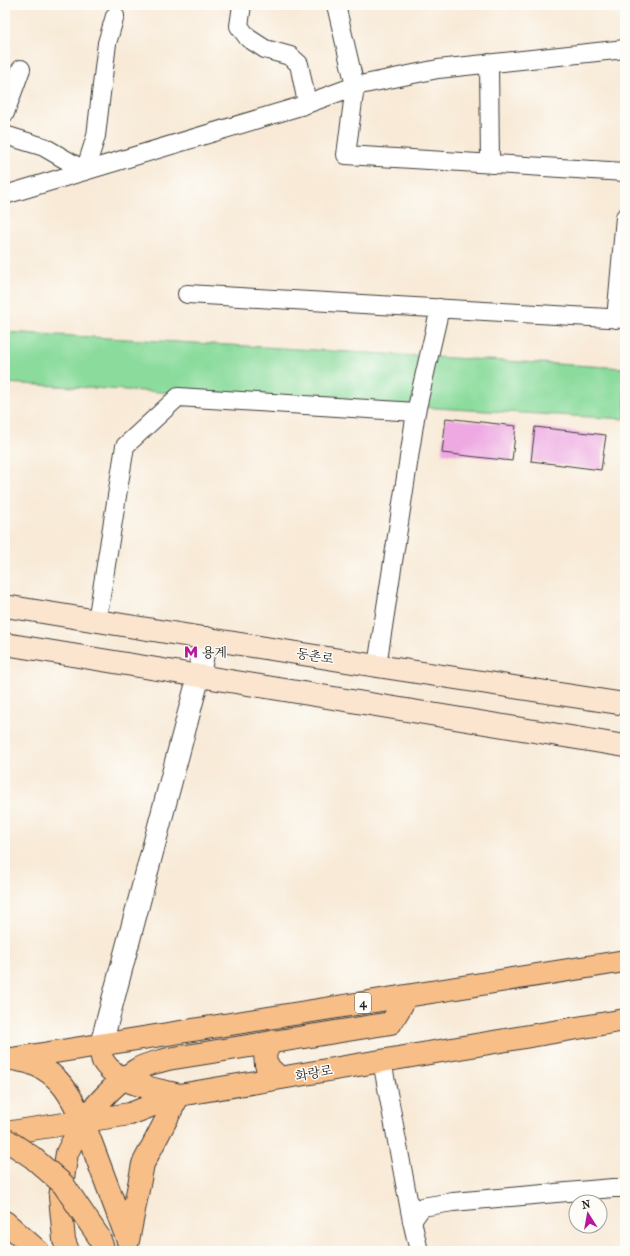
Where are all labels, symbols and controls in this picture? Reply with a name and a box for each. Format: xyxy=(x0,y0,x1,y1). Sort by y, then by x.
metro station icon: 용계 xyxy=(183,644,199,660)
place label: 용계 xyxy=(202,645,227,660)
street label: 동촌로 xyxy=(295,646,335,666)
road number: 4 xyxy=(355,993,371,1013)
street label: 화랑로 xyxy=(294,1062,334,1084)
north arrow xyxy=(568,1194,608,1234)
text: N xyxy=(581,1197,592,1212)

